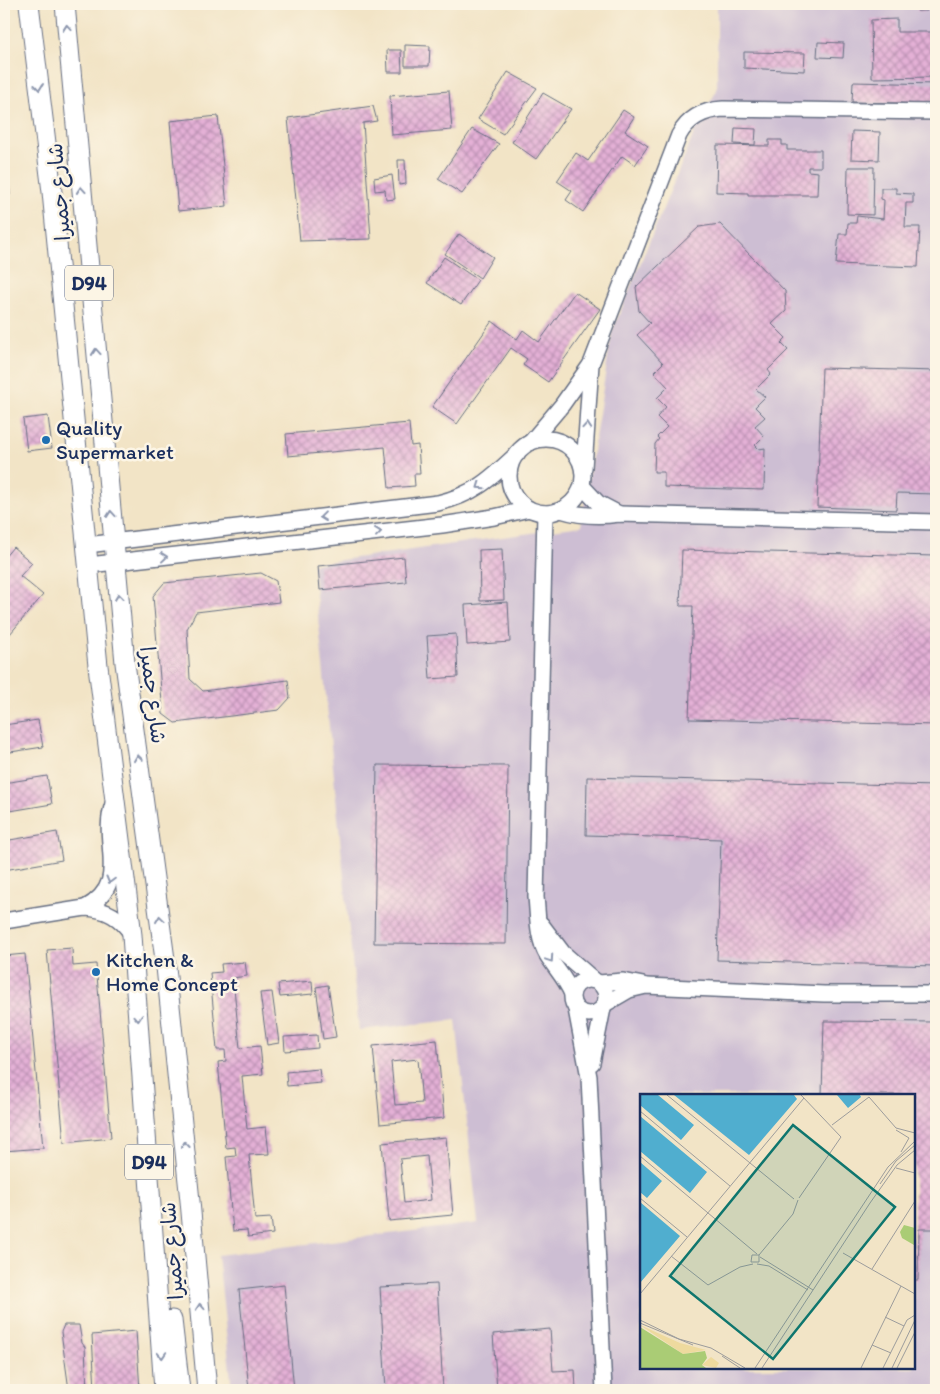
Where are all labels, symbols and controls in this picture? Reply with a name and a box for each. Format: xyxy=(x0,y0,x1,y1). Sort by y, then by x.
one-way arrow xyxy=(62,24,73,32)
one-way arrow xyxy=(33,83,44,91)
street label: شارع جميرا xyxy=(42,142,78,242)
one-way arrow xyxy=(76,186,87,194)
road number: D94 xyxy=(65,266,113,300)
one-way arrow xyxy=(91,347,102,355)
place label: Quality Supermarket xyxy=(56,415,174,464)
one-way arrow xyxy=(581,422,592,430)
marker: Quality Supermarket xyxy=(40,434,52,446)
one-way arrow xyxy=(476,480,486,489)
one-way arrow xyxy=(106,509,117,517)
one-way arrow xyxy=(318,511,326,522)
one-way arrow xyxy=(374,527,382,538)
one-way arrow xyxy=(160,552,168,563)
one-way arrow xyxy=(114,593,125,601)
street label: شارع جميرا xyxy=(132,645,172,745)
one-way arrow xyxy=(133,754,144,762)
one-way arrow xyxy=(105,875,116,884)
one-way arrow xyxy=(155,915,166,923)
place label: Kitchen & Home Concept xyxy=(106,947,238,996)
one-way arrow xyxy=(544,954,553,963)
marker: Kitchen & Home Concept xyxy=(90,966,102,978)
one-way arrow xyxy=(132,1014,143,1022)
inset map xyxy=(640,1094,915,1369)
one-way arrow xyxy=(180,1141,191,1149)
road number: D94 xyxy=(125,1144,173,1180)
street label: شارع جميرا xyxy=(155,1201,191,1301)
one-way arrow xyxy=(195,1303,206,1311)
one-way arrow xyxy=(157,1351,168,1359)

